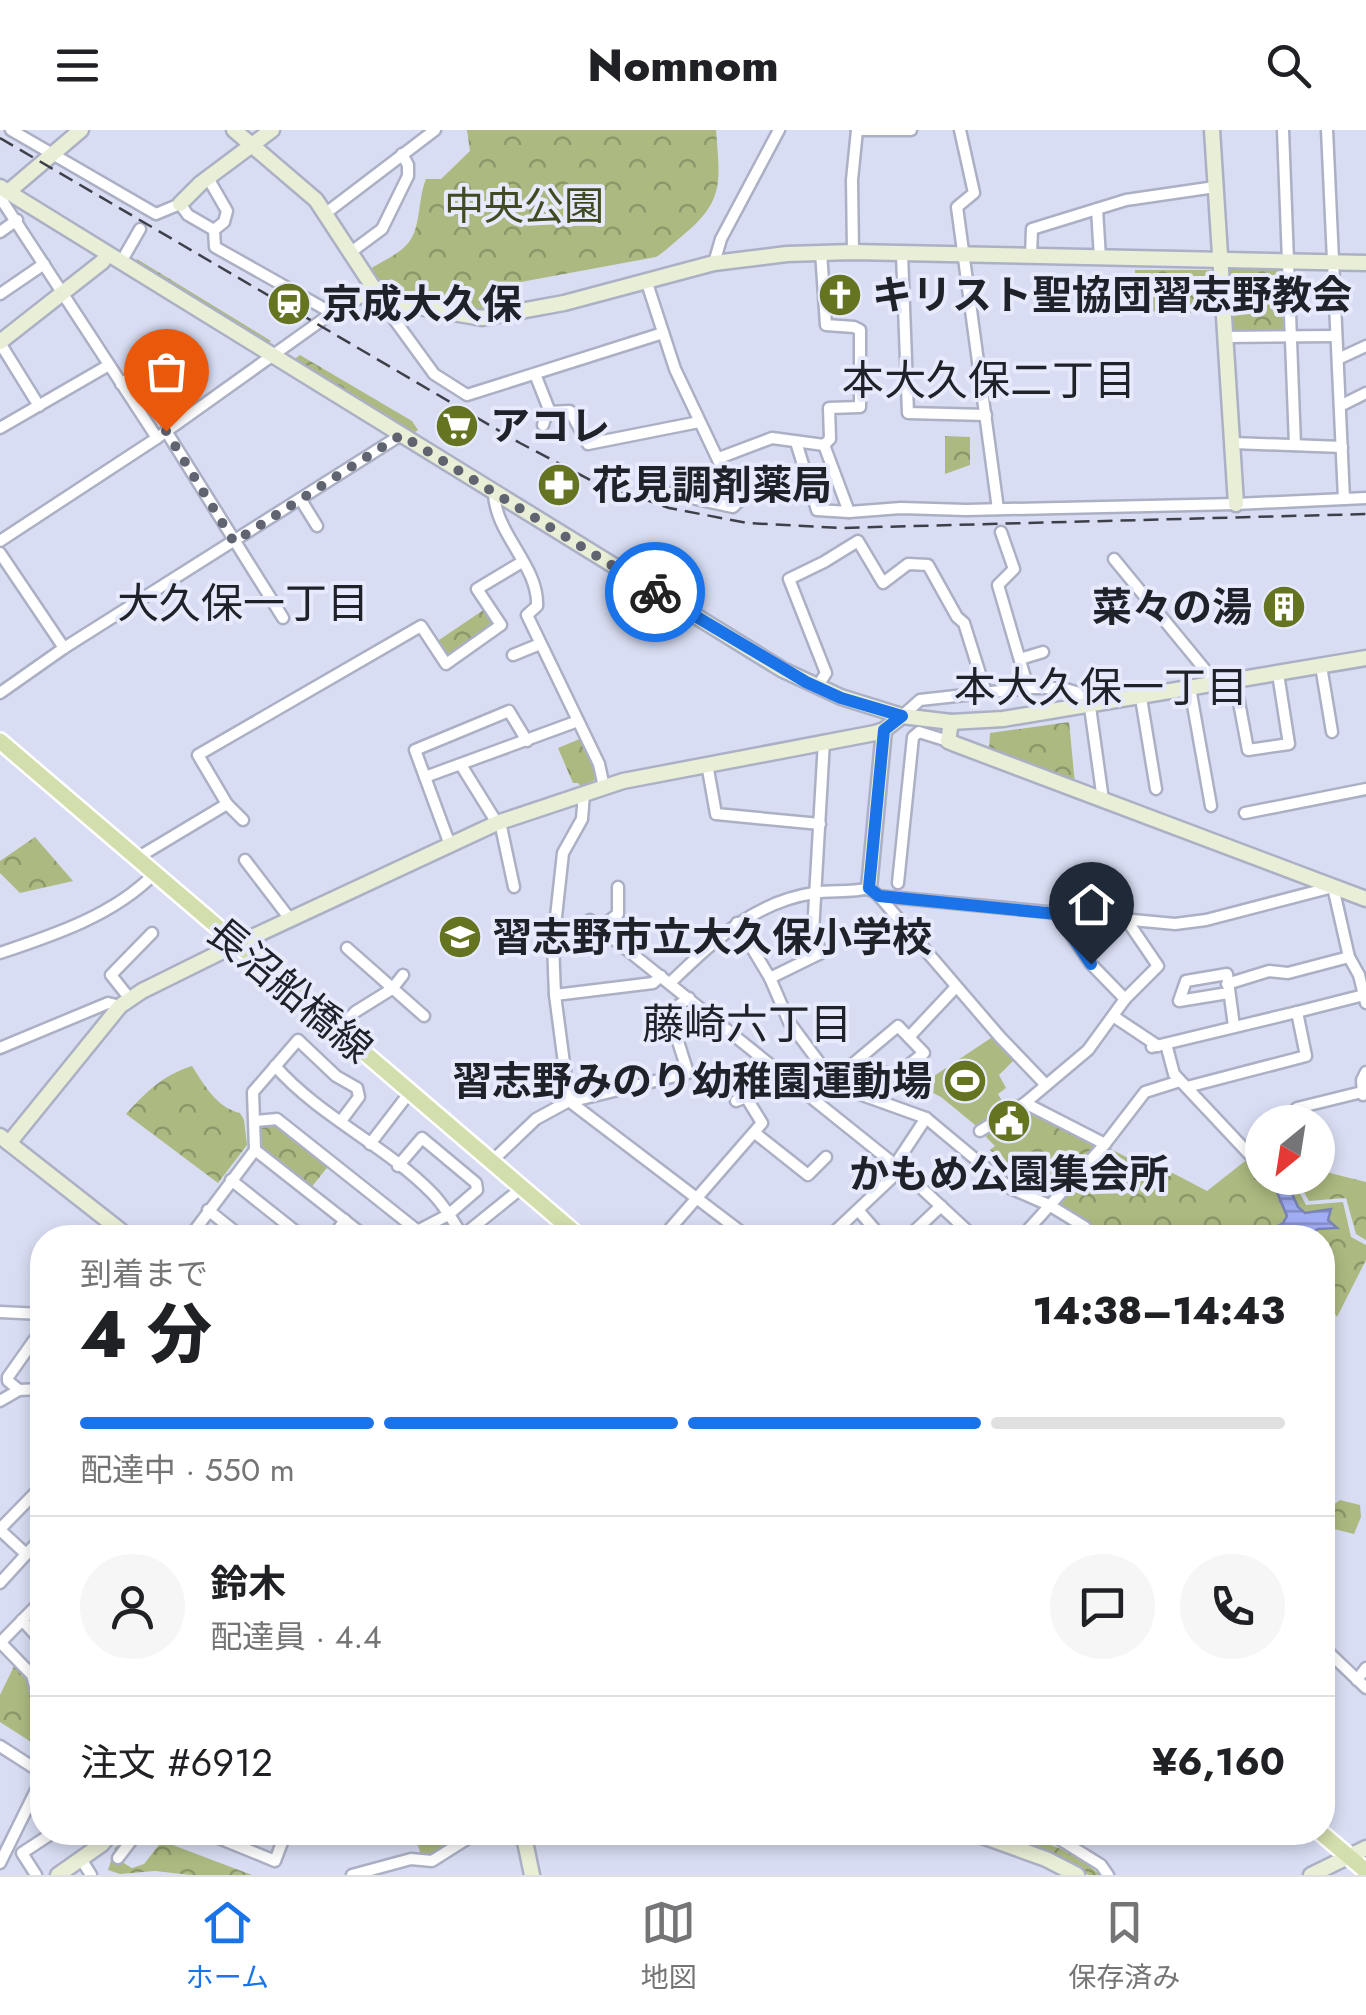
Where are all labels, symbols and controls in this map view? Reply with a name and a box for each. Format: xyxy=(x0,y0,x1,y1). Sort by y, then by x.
text: Nomnom xyxy=(587,33,779,98)
icon: menu xyxy=(50,38,105,93)
icon: search xyxy=(1261,38,1316,93)
park label: 中央公園 xyxy=(444,177,604,235)
place label: キリスト聖協団習志野教会 xyxy=(872,266,1352,324)
church icon: キリスト聖協団習志野教会 xyxy=(817,272,863,318)
place label: 京成大久保 xyxy=(322,275,522,333)
station icon: 京成大久保 xyxy=(266,281,312,327)
pin xyxy=(124,329,209,432)
icon: bag xyxy=(139,344,194,399)
district label: 本大久保二丁目 xyxy=(842,350,1136,411)
place label: アコレ xyxy=(490,397,610,455)
supermarket icon: アコレ xyxy=(434,403,480,449)
place label: 花見調剤薬局 xyxy=(592,456,832,514)
pharmacy icon: 花見調剤薬局 xyxy=(536,462,582,508)
courier xyxy=(605,542,705,642)
icon: bike xyxy=(628,565,683,620)
district label: 大久保一丁目 xyxy=(117,573,369,634)
place label: 菜々の湯 xyxy=(1092,578,1252,636)
building icon: 菜々の湯 xyxy=(1261,584,1307,630)
district label: 本大久保一丁目 xyxy=(954,657,1248,718)
pin xyxy=(1049,862,1134,965)
icon: home xyxy=(1064,877,1119,932)
street label: 長沼船橋線 xyxy=(195,904,385,1076)
place label: 習志野市立大久保小学校 xyxy=(492,908,932,966)
school or university icon: 習志野市立大久保小学校 xyxy=(437,914,483,960)
district label: 藤崎六丁目 xyxy=(642,994,852,1055)
place label: 習志野みのり幼稚園運動場 xyxy=(452,1052,932,1110)
sports icon: 習志野みのり幼稚園運動場 xyxy=(942,1058,988,1104)
public building icon: かもめ公園集会所 xyxy=(986,1098,1032,1144)
north arrow xyxy=(1245,1105,1335,1195)
map controls xyxy=(1245,1105,1335,1195)
place label: かもめ公園集会所 xyxy=(849,1145,1169,1203)
text: 到着まで xyxy=(80,1251,208,1297)
text: 14:38–14:43 xyxy=(1033,1283,1285,1338)
text: 4 分 xyxy=(80,1287,212,1381)
text: 配達中 · 550 m xyxy=(80,1447,295,1493)
button: person xyxy=(80,1554,185,1659)
button: chat xyxy=(1050,1554,1155,1659)
button: phone xyxy=(1180,1554,1285,1659)
text: 鈴木 xyxy=(210,1556,286,1611)
text: 配達員 · 4.4 xyxy=(210,1614,382,1660)
text: ¥6,160 xyxy=(1152,1734,1285,1789)
text: 注文 #6912 xyxy=(80,1735,273,1790)
tab: ホーム xyxy=(186,1895,269,1998)
tab: 地図 xyxy=(641,1895,697,1998)
tab: 保存済み xyxy=(1068,1895,1180,1998)

